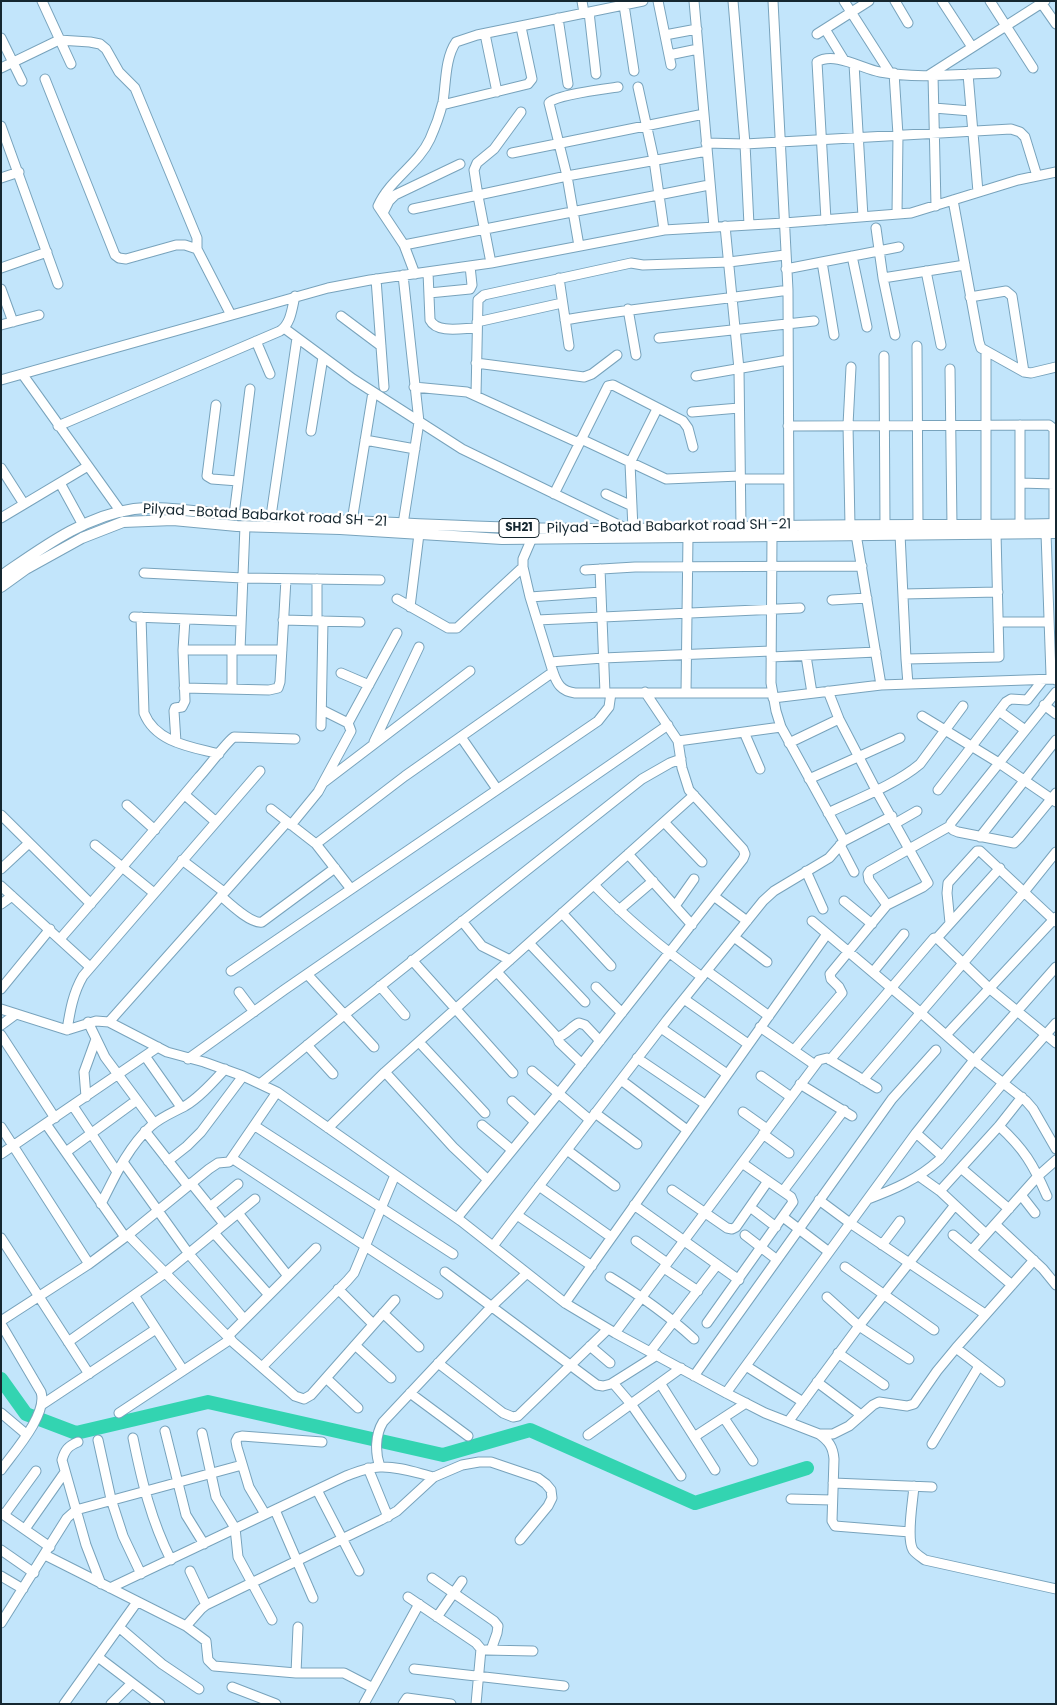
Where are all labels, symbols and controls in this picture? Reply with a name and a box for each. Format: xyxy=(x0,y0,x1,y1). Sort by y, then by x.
street label: Pilyad -Botad Babarkot road SH -21 xyxy=(142,501,388,531)
street label: Pilyad -Botad Babarkot road SH -21 xyxy=(547,516,791,538)
road number: SH21 xyxy=(499,518,539,538)

